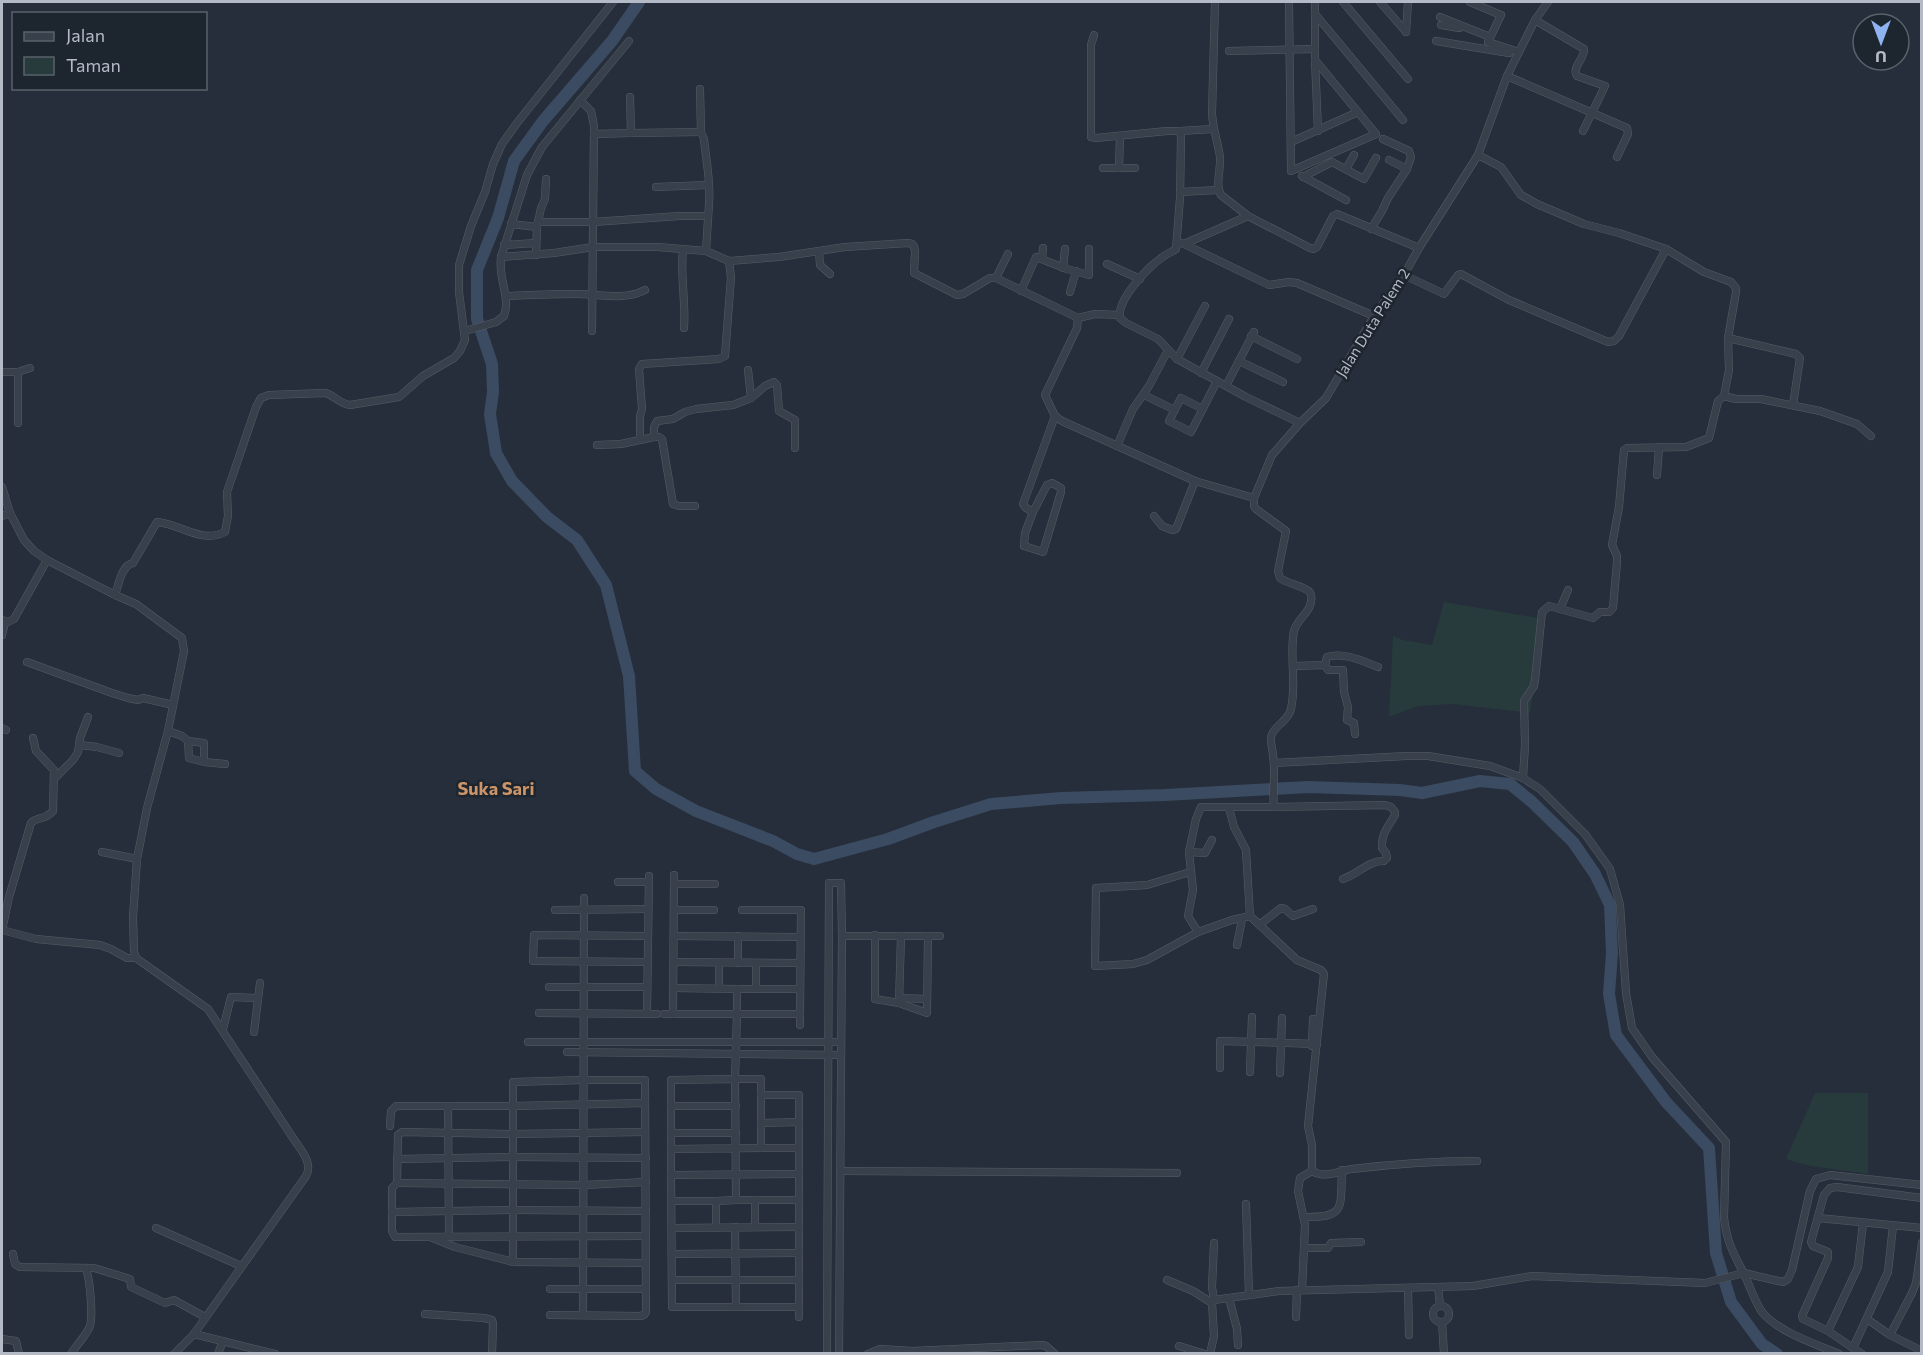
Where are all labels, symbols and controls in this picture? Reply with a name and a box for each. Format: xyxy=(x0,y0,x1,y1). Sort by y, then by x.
legend xyxy=(12,12,207,90)
north arrow xyxy=(1851,12,1911,72)
text: Jalan xyxy=(66,24,105,46)
text: U xyxy=(1875,48,1887,67)
text: Taman xyxy=(66,54,121,76)
street label: Jalan Duta Palem 2 xyxy=(1331,265,1413,380)
district label: Suka Sari xyxy=(457,777,535,799)

